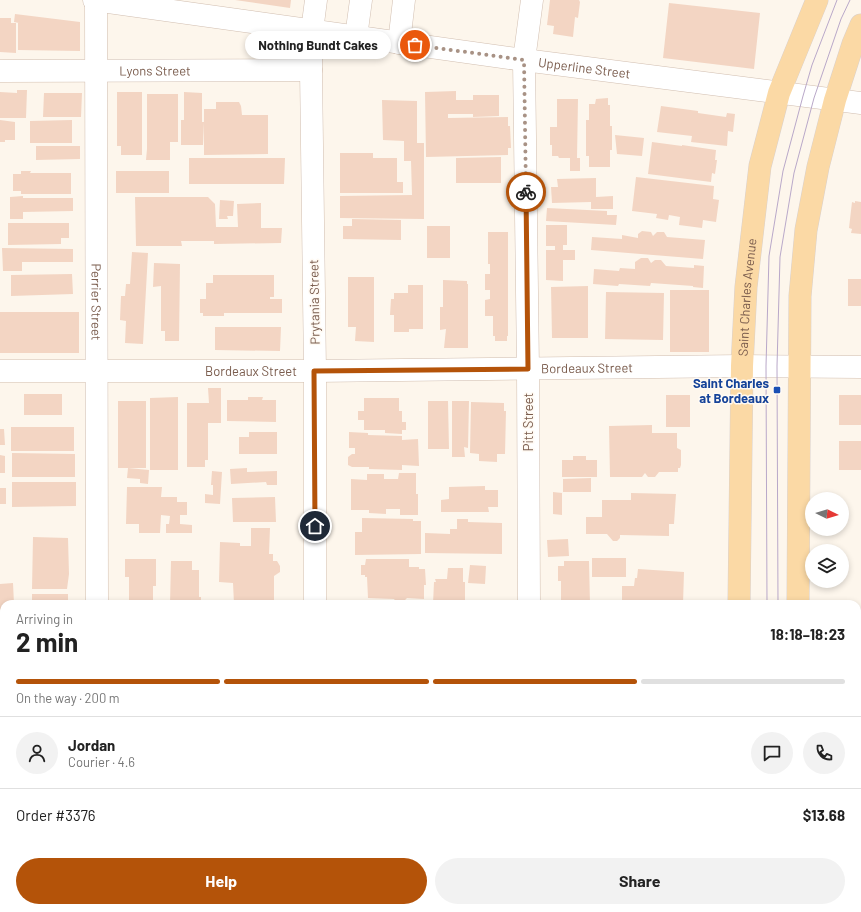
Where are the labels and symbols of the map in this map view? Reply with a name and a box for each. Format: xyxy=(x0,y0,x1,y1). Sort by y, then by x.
pin xyxy=(398,28,432,62)
callout: Nothing Bundt Cakes xyxy=(245,31,391,59)
street label: Upperline Street xyxy=(537,54,631,82)
street label: Lyons Street xyxy=(119,62,191,79)
courier xyxy=(506,172,546,212)
street label: Saint Charles Avenue xyxy=(735,237,760,357)
street label: Prytania Street xyxy=(305,259,323,345)
street label: Perrier Street xyxy=(88,263,105,341)
street label: Bordeaux Street xyxy=(541,359,633,376)
street label: Bordeaux Street xyxy=(205,363,297,379)
place label: Saint Charles at Bordeaux xyxy=(693,375,769,406)
marker: Saint Charles at Bordeaux xyxy=(772,385,782,395)
street label: Pitt Street xyxy=(520,393,536,451)
north arrow xyxy=(805,492,849,536)
pin xyxy=(298,509,332,543)

